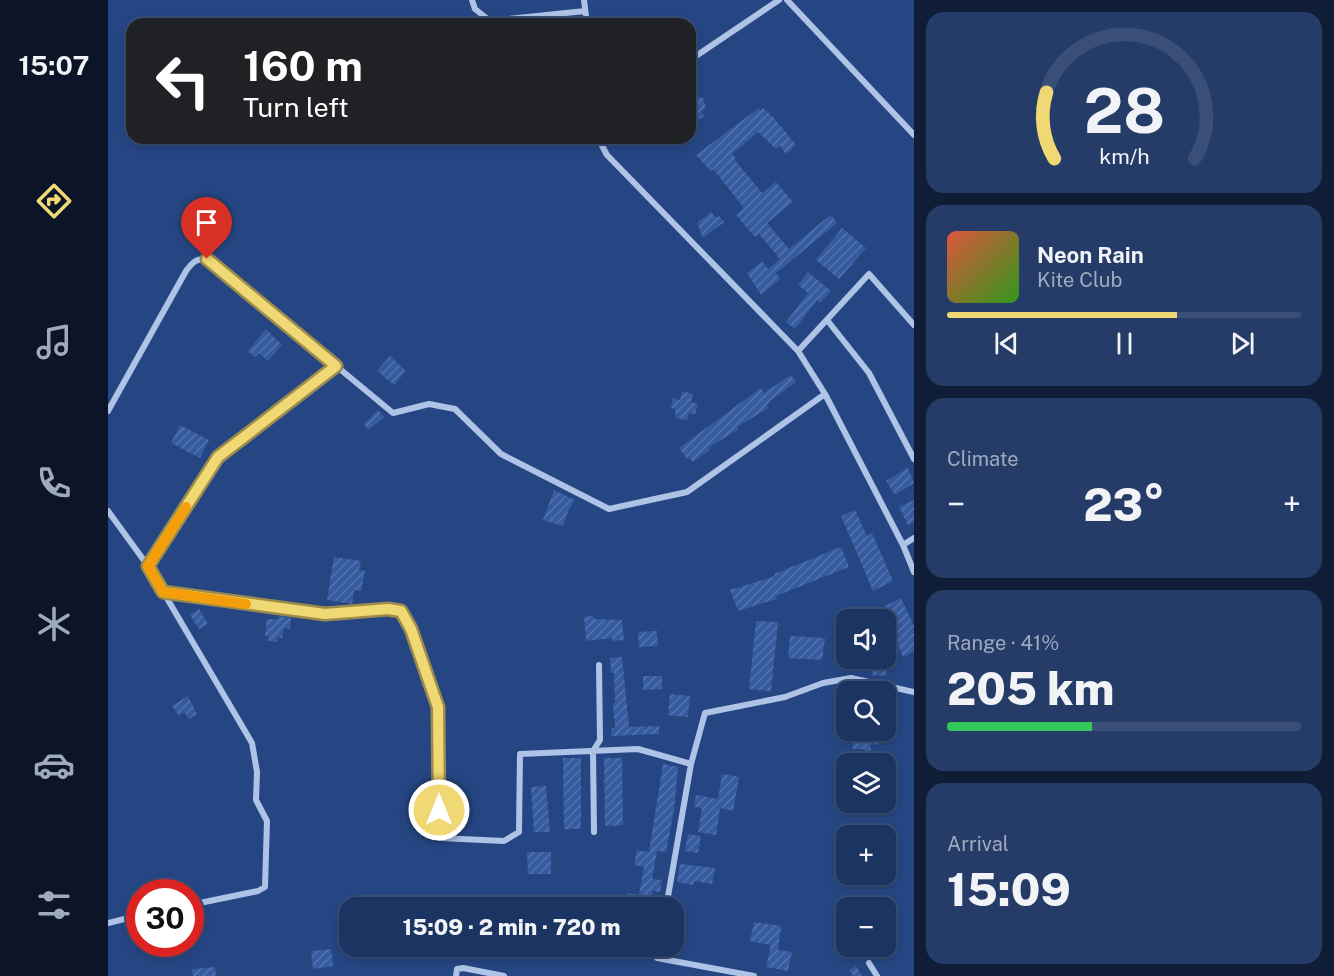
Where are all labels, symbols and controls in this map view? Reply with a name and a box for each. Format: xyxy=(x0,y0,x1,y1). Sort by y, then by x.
text: 160 m xyxy=(243,41,363,90)
icon: left xyxy=(144,42,222,120)
text: 15:07 xyxy=(19,49,89,81)
text: 28 xyxy=(1083,75,1165,148)
text: Turn left xyxy=(243,91,349,123)
text: km/h xyxy=(1099,145,1149,170)
icon: directions xyxy=(33,180,75,222)
pin xyxy=(181,197,232,259)
icon: arrive xyxy=(190,206,223,239)
text: Neon Rain xyxy=(1037,242,1144,268)
text: Kite Club xyxy=(1037,268,1122,292)
icon: music xyxy=(33,321,75,363)
icon: previous xyxy=(990,327,1023,360)
icon: pause xyxy=(1108,327,1141,360)
icon: next xyxy=(1226,327,1259,360)
text: Climate xyxy=(947,447,1019,471)
icon: phone xyxy=(33,462,75,504)
text: 23° xyxy=(1083,478,1165,531)
text: − xyxy=(947,485,965,523)
text: + xyxy=(1283,485,1301,523)
icon: climate xyxy=(33,603,75,645)
map controls xyxy=(836,609,896,957)
button: sound xyxy=(836,609,896,669)
text: Range · 41% xyxy=(947,631,1059,655)
text: 205 km xyxy=(947,662,1114,715)
button: search xyxy=(836,681,896,741)
icon: car xyxy=(33,744,75,786)
button: layers xyxy=(836,753,896,813)
position arrow xyxy=(407,778,471,842)
button: + xyxy=(836,825,896,885)
text: Arrival xyxy=(947,832,1009,856)
text: 15:09 xyxy=(947,863,1071,916)
speed limit sign: 30 xyxy=(126,879,204,957)
icon: filters xyxy=(33,884,75,926)
button: − xyxy=(836,897,896,957)
text: 15:09 · 2 min · 720 m xyxy=(403,914,620,940)

